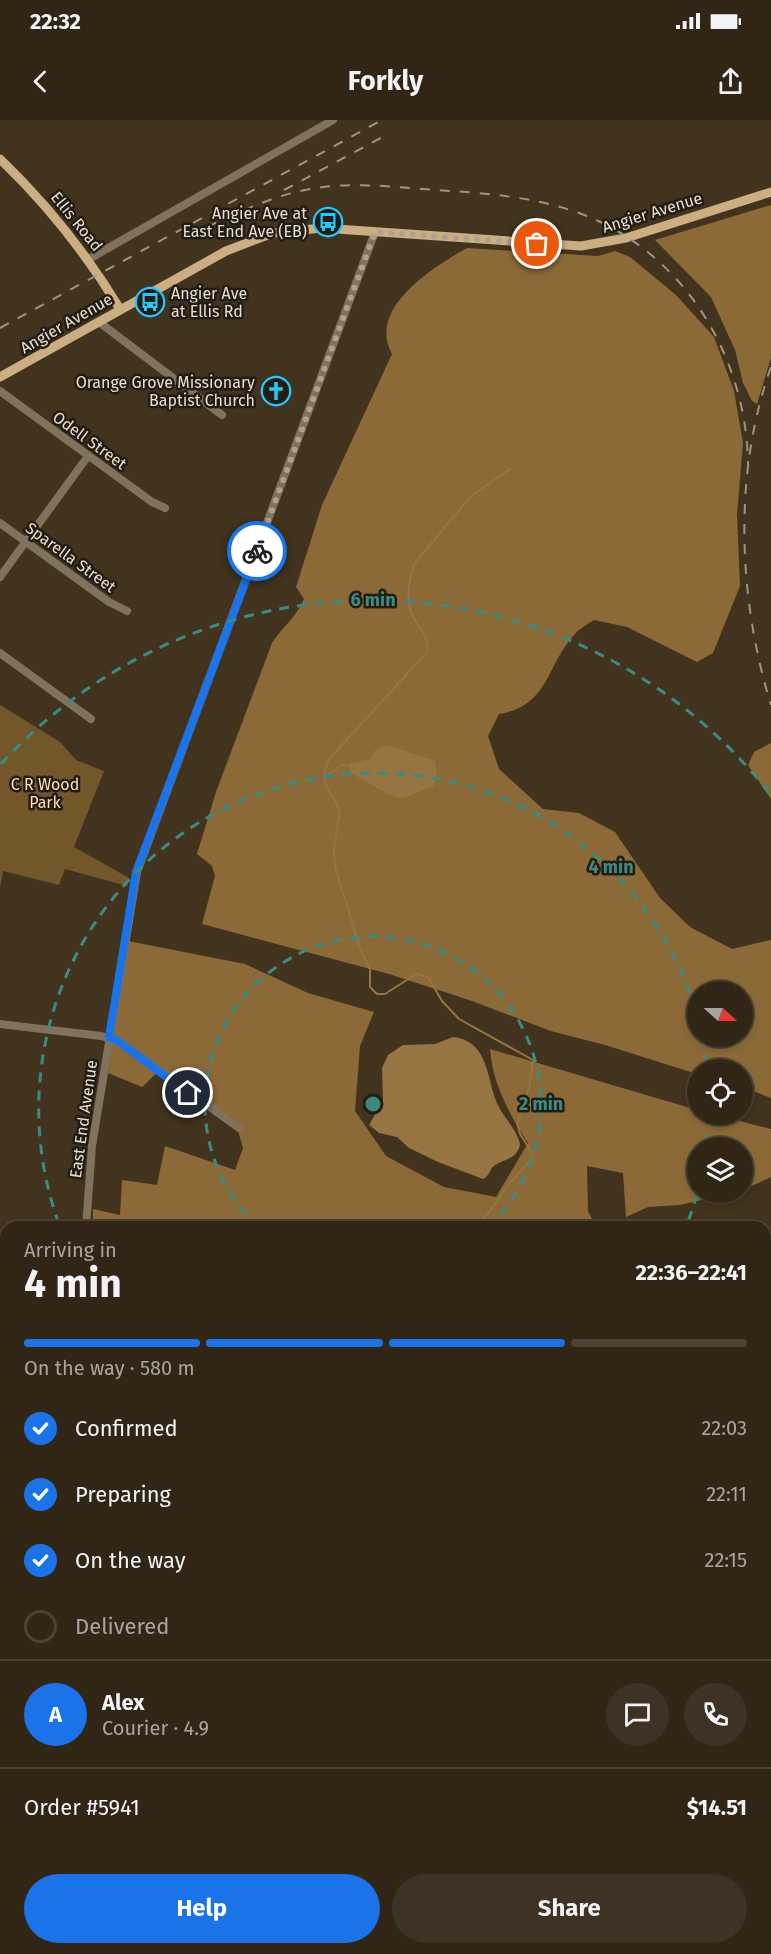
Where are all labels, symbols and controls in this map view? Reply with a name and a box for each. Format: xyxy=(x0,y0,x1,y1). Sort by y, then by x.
text: 22:32 xyxy=(30,8,81,35)
icon: back xyxy=(24,65,57,98)
text: Forkly xyxy=(348,65,423,97)
icon: share xyxy=(714,65,747,98)
street label: Ellis Road xyxy=(47,188,106,255)
street label: Angier Avenue xyxy=(600,188,704,237)
place label: Angier Ave at East End Ave (EB) xyxy=(182,204,307,241)
bus stop icon: Angier Ave at East End Ave (EB) xyxy=(312,206,344,238)
pin xyxy=(511,218,562,269)
icon: bag xyxy=(520,227,553,260)
place label: Angier Ave at Ellis Rd xyxy=(171,284,247,321)
bus stop icon: Angier Ave at Ellis Rd xyxy=(134,286,166,318)
street label: Angier Avenue xyxy=(17,289,116,358)
place label: Orange Grove Missionary Baptist Church xyxy=(76,373,255,410)
church icon: Orange Grove Missionary Baptist Church xyxy=(260,375,292,407)
street label: Odell Street xyxy=(49,407,130,474)
street label: Sparella Street xyxy=(22,518,120,597)
courier xyxy=(227,521,287,581)
icon: bike xyxy=(241,535,274,568)
text: 6 min xyxy=(350,589,396,611)
park label: C R Wood Park xyxy=(11,775,79,812)
text: 4 min xyxy=(588,856,634,878)
north arrow xyxy=(687,981,753,1047)
map controls xyxy=(687,981,753,1203)
street label: East End Avenue xyxy=(66,1059,101,1179)
button: locate xyxy=(687,1059,753,1125)
pin xyxy=(162,1067,213,1118)
icon: home xyxy=(171,1076,204,1109)
text: 2 min xyxy=(519,1093,563,1115)
centre of rings xyxy=(363,1094,383,1114)
button: layers xyxy=(687,1137,753,1203)
text: Arriving in xyxy=(24,1238,117,1262)
text: 22:36–22:41 xyxy=(635,1259,747,1286)
text: 4 min xyxy=(24,1261,122,1307)
text: On the way · 580 m xyxy=(24,1356,195,1380)
icon: check xyxy=(24,1412,57,1445)
text: Confirmed xyxy=(75,1415,178,1442)
text: 22:03 xyxy=(701,1416,747,1440)
icon: check xyxy=(24,1478,57,1511)
text: Preparing xyxy=(75,1481,171,1508)
text: 22:11 xyxy=(706,1482,747,1506)
icon: check xyxy=(24,1544,57,1577)
text: On the way xyxy=(75,1547,186,1574)
text: 22:15 xyxy=(705,1548,747,1572)
text: Delivered xyxy=(75,1613,170,1640)
button: chat xyxy=(606,1683,669,1746)
button: phone xyxy=(684,1683,747,1746)
text: Alex xyxy=(102,1689,145,1716)
text: A xyxy=(49,1701,62,1728)
text: Courier · 4.9 xyxy=(102,1716,209,1740)
text: Order #5941 xyxy=(24,1794,140,1821)
text: $14.51 xyxy=(687,1794,747,1821)
button: Help xyxy=(24,1874,380,1943)
button: Share xyxy=(392,1874,747,1943)

